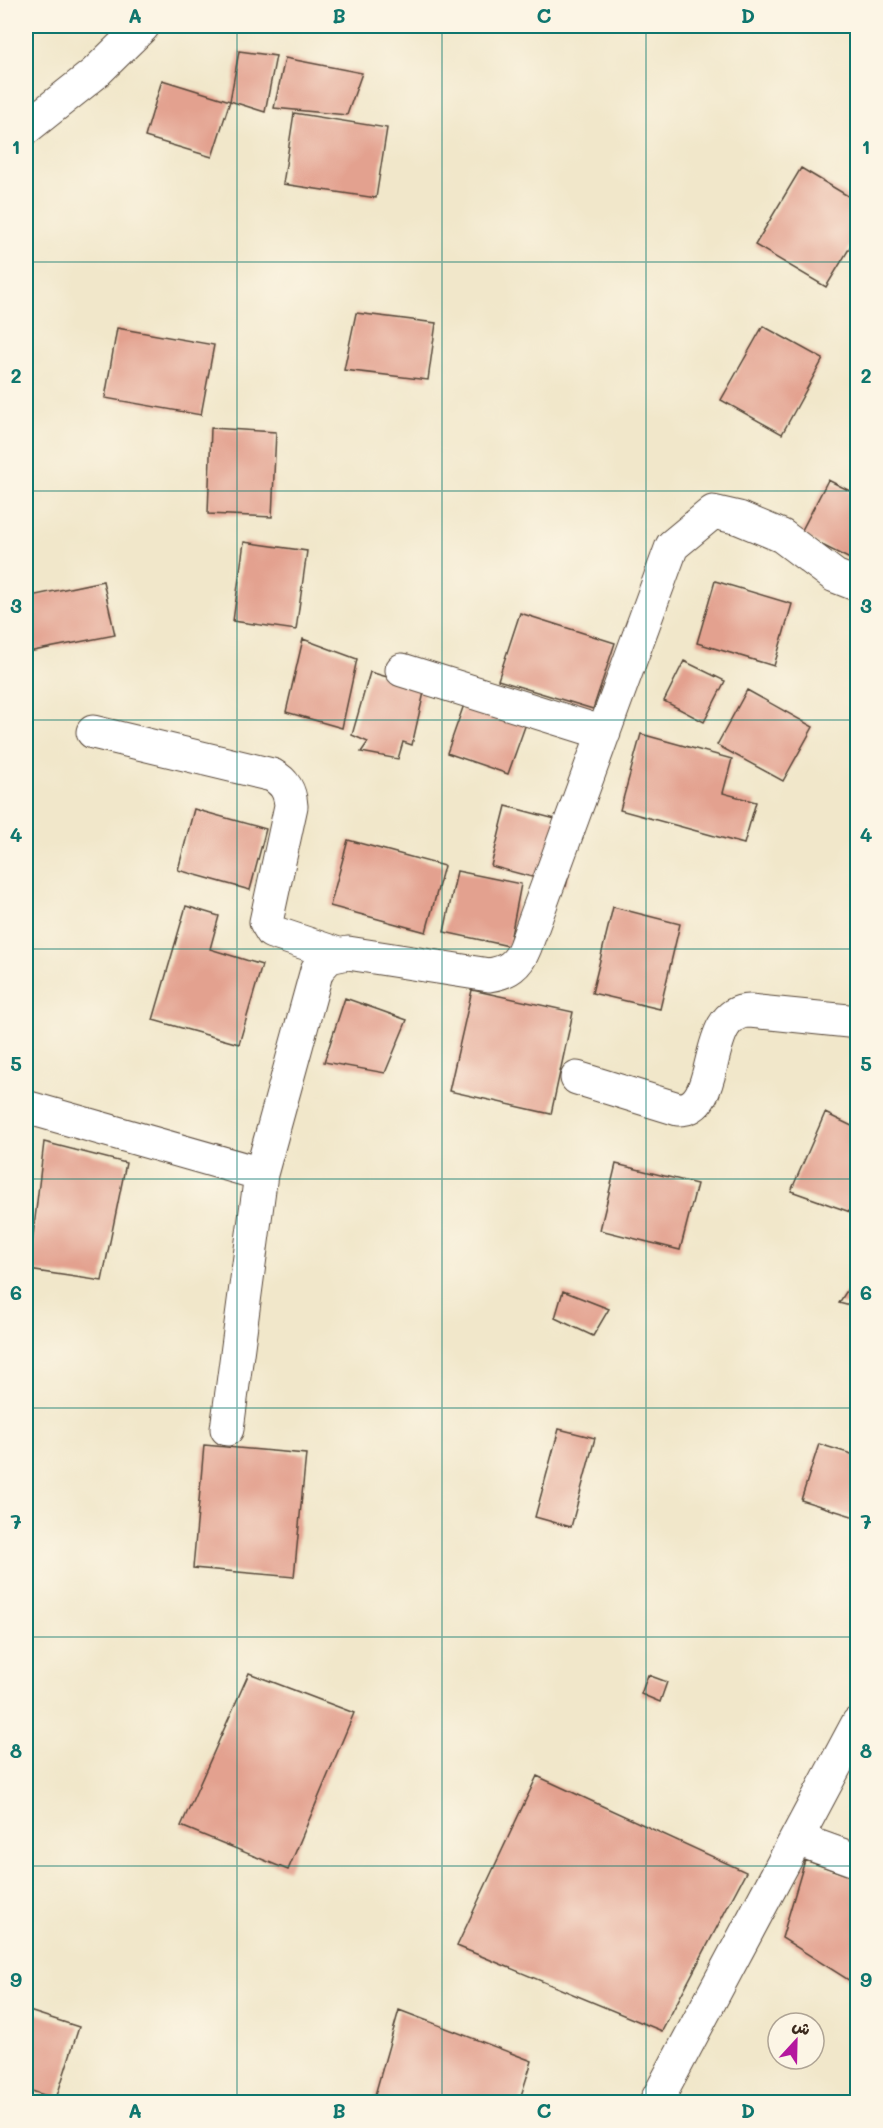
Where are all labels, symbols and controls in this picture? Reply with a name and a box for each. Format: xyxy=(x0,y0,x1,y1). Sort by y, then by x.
text: A xyxy=(128,2,142,28)
text: B xyxy=(332,2,346,28)
text: C xyxy=(537,2,552,28)
text: D xyxy=(741,2,755,28)
text: 1 xyxy=(12,133,20,159)
text: 1 xyxy=(862,133,870,159)
text: 2 xyxy=(10,362,22,388)
text: 2 xyxy=(860,362,872,388)
text: 3 xyxy=(10,592,22,618)
text: 3 xyxy=(860,592,872,618)
text: 4 xyxy=(10,821,23,847)
text: 4 xyxy=(860,821,873,847)
text: 5 xyxy=(10,1050,22,1076)
text: 5 xyxy=(860,1050,872,1076)
text: 6 xyxy=(10,1279,22,1305)
text: 6 xyxy=(860,1279,872,1305)
text: 7 xyxy=(10,1508,22,1534)
text: 7 xyxy=(860,1508,872,1534)
text: 8 xyxy=(10,1737,22,1763)
text: 8 xyxy=(860,1737,872,1763)
text: 9 xyxy=(10,1966,22,1992)
text: 9 xyxy=(860,1966,872,1992)
north arrow xyxy=(766,2011,826,2071)
text: ش xyxy=(790,2014,814,2040)
text: A xyxy=(128,2097,142,2123)
text: B xyxy=(332,2097,346,2123)
text: C xyxy=(537,2097,552,2123)
text: D xyxy=(741,2097,755,2123)

